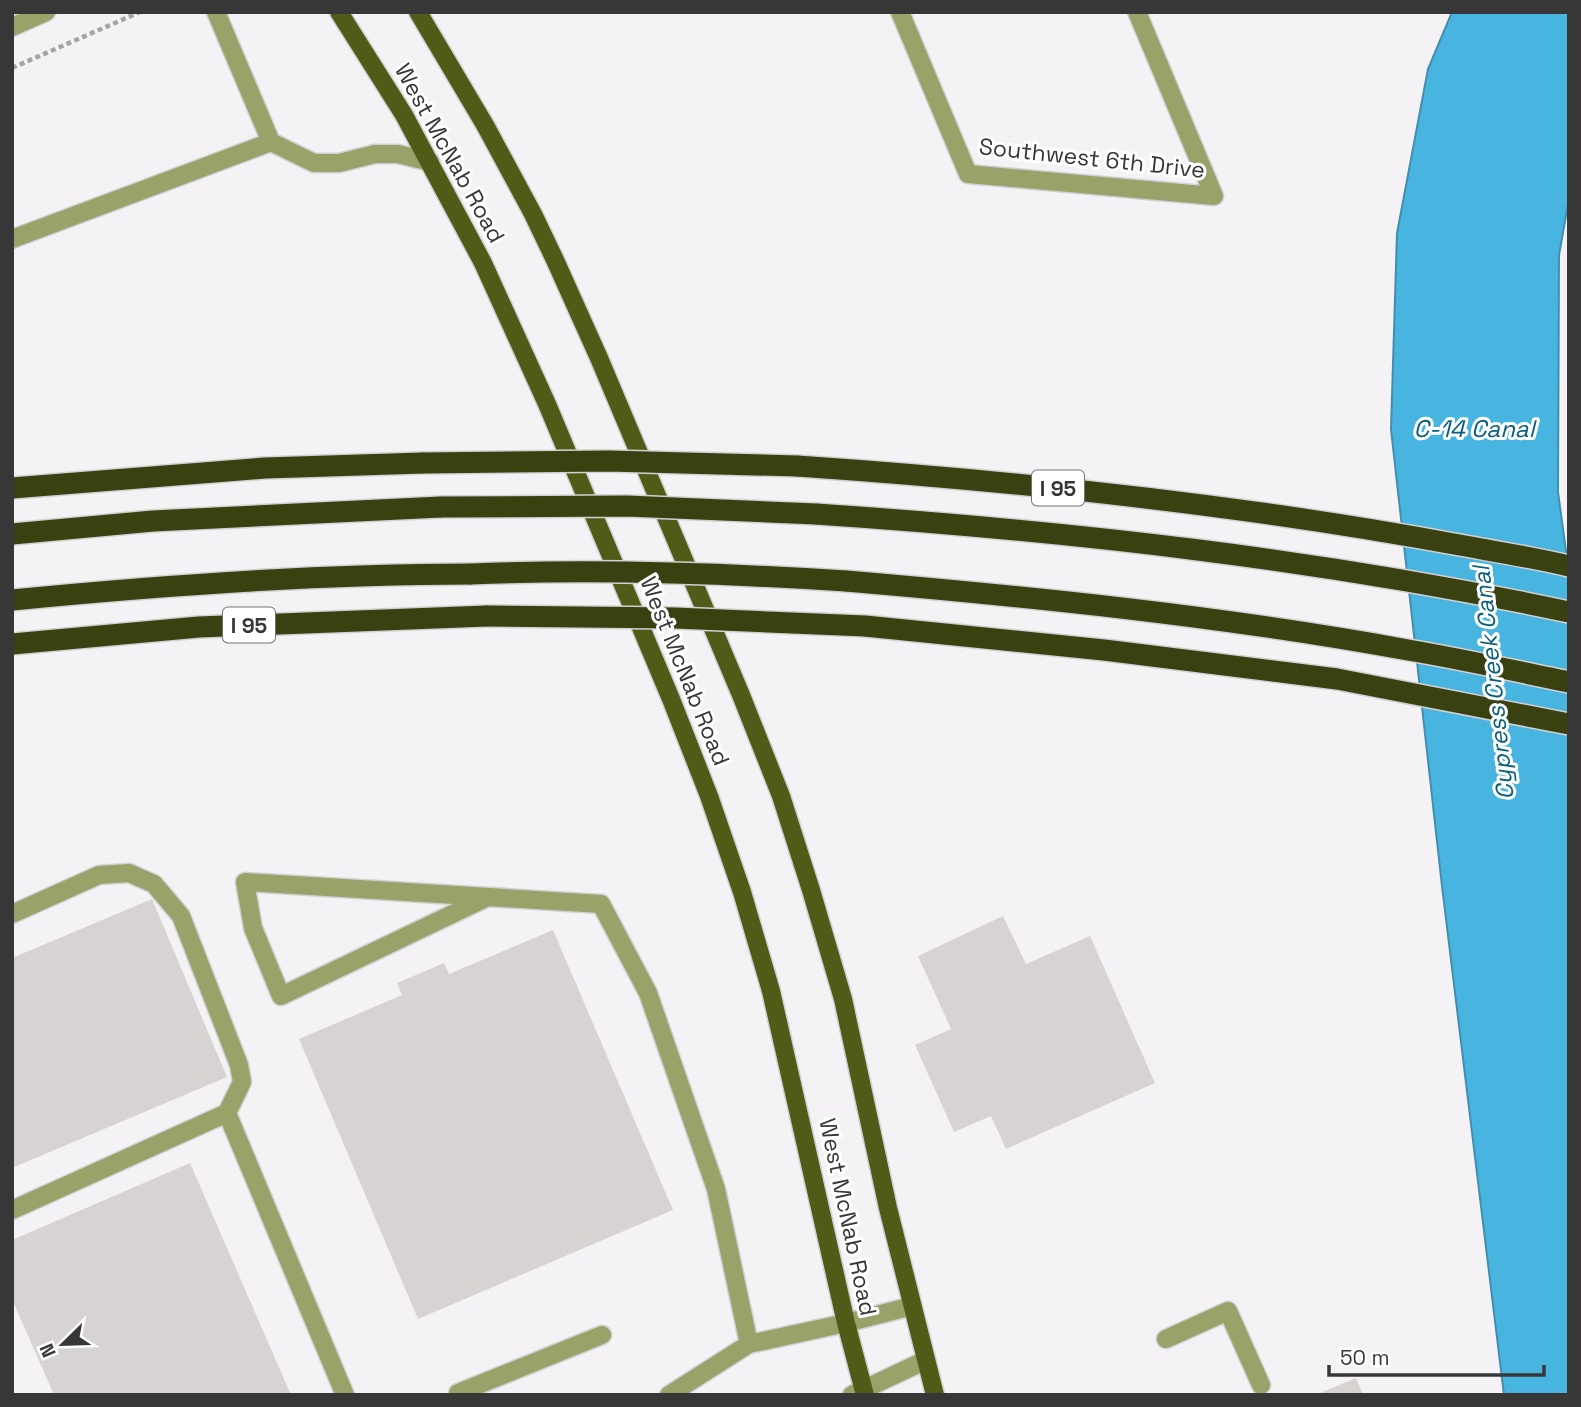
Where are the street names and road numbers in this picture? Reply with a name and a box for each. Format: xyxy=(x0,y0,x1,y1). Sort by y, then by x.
street label: West McNab Road xyxy=(388,58,512,248)
street label: Southwest 6th Drive xyxy=(978,131,1206,185)
road number: I 95 xyxy=(1032,470,1084,505)
street label: West McNab Road xyxy=(633,572,737,770)
road number: I 95 xyxy=(223,608,275,642)
street label: West McNab Road xyxy=(812,1116,884,1318)

